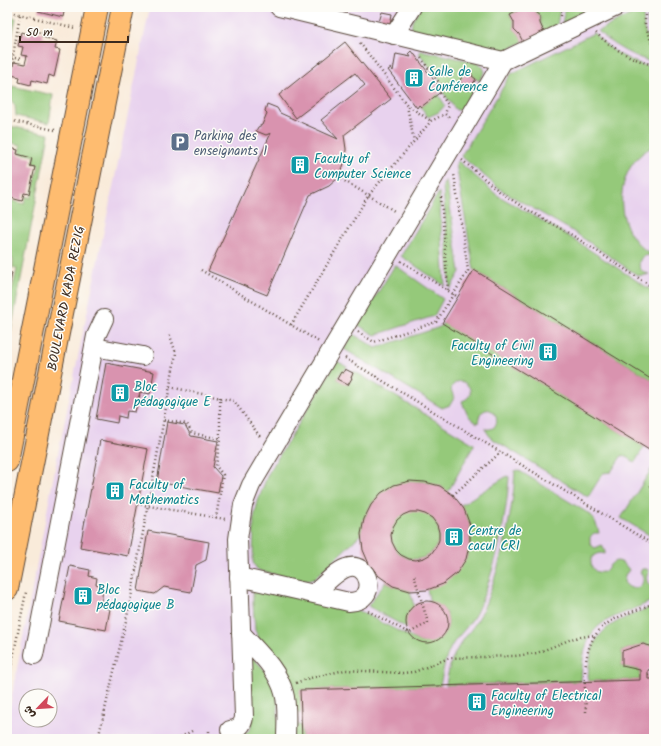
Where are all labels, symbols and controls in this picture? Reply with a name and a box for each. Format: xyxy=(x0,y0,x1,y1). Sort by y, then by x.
scale bar xyxy=(20,18,128,44)
text: 50 m xyxy=(26,23,53,42)
place label: Salle de Conférence xyxy=(428,62,488,98)
building icon: Salle de Conférence xyxy=(403,67,425,89)
place label: Parking des enseignants 1 xyxy=(194,126,267,162)
parking icon: Parking des enseignants 1 xyxy=(169,131,191,153)
place label: Faculty of Computer Science xyxy=(314,149,411,185)
building icon: Faculty of Computer Science xyxy=(289,154,311,176)
street label: BOULEVARD KADA REZIG xyxy=(42,224,91,372)
place label: Faculty of Civil Engineering xyxy=(451,336,534,372)
building icon: Faculty of Civil Engineering xyxy=(537,341,559,363)
place label: Bloc pédagogique E xyxy=(133,377,211,413)
building icon: Bloc pédagogique E xyxy=(109,382,131,404)
place label: Faculty of Mathematics xyxy=(129,475,200,511)
building icon: Faculty of Mathematics xyxy=(104,480,126,502)
place label: Centre de cacul CRI xyxy=(468,521,521,557)
building icon: Centre de cacul CRI xyxy=(443,526,465,548)
place label: Bloc pédagogique B xyxy=(96,580,175,616)
building icon: Bloc pédagogique B xyxy=(72,585,94,607)
place label: Faculty of Electrical Engineering xyxy=(491,686,601,722)
north arrow xyxy=(18,688,58,728)
building icon: Faculty of Electrical Engineering xyxy=(466,691,488,713)
text: ش xyxy=(19,703,41,721)

